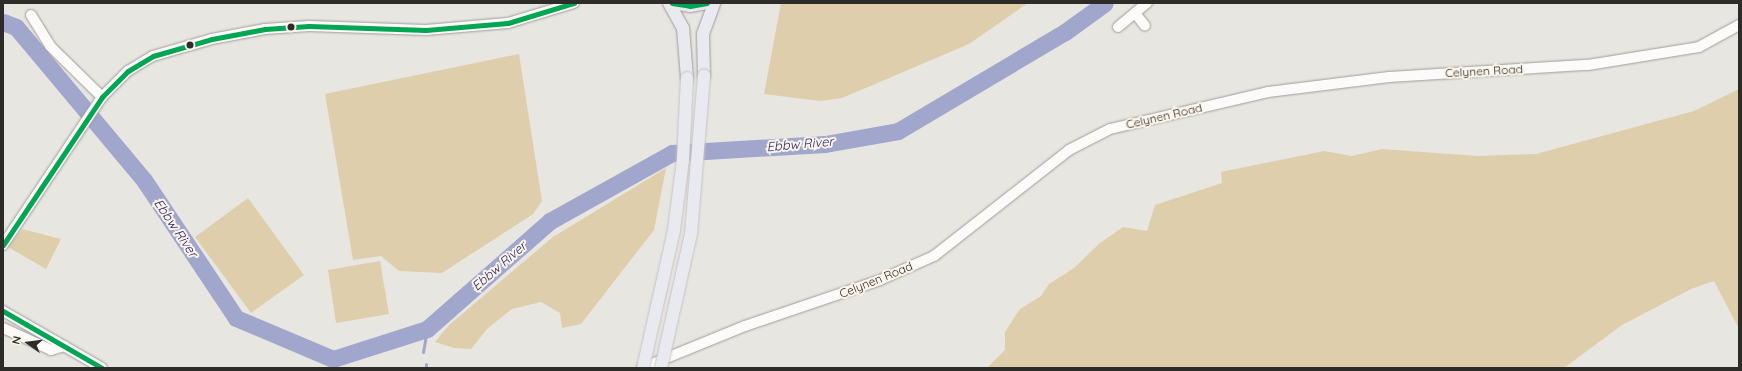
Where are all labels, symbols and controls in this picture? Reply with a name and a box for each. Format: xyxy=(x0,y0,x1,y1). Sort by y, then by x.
unlabelled marker xyxy=(286,22,296,32)
unlabelled marker xyxy=(185,40,195,50)
street label: Celynen Road xyxy=(1445,62,1523,80)
street label: Celynen Road xyxy=(1125,100,1203,132)
water label: Ebbw River xyxy=(766,133,834,155)
water label: Ebbw River xyxy=(151,196,201,260)
water label: Ebbw River xyxy=(469,238,529,294)
street label: Celynen Road xyxy=(837,259,915,301)
north arrow xyxy=(8,323,48,363)
text: N xyxy=(9,334,24,346)

